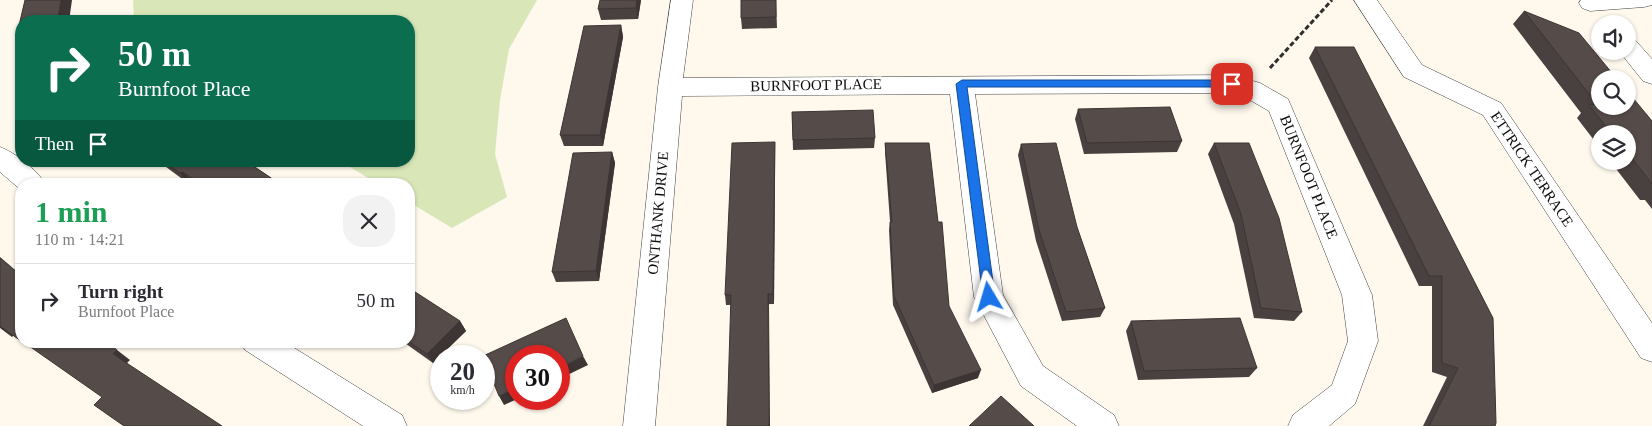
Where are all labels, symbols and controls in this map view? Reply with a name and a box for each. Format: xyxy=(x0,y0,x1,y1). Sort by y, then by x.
map controls xyxy=(1591,15,1636,170)
button: sound xyxy=(1591,15,1636,60)
icon: right xyxy=(35,35,100,100)
text: 50 m xyxy=(118,35,191,74)
pin xyxy=(1211,63,1253,105)
icon: arrive xyxy=(1218,70,1246,98)
button: search xyxy=(1591,70,1636,115)
text: Burnfoot Place xyxy=(118,76,251,101)
street label: BURNFOOT PLACE xyxy=(750,76,882,94)
street label: ETTRICK TERRACE xyxy=(1488,109,1576,229)
street label: BURNFOOT PLACE xyxy=(1277,113,1341,241)
button: layers xyxy=(1591,125,1636,170)
icon: arrive xyxy=(84,130,112,158)
text: Then xyxy=(35,133,74,154)
street label: ONTHANK DRIVE xyxy=(645,151,671,275)
text: 1 min xyxy=(35,195,108,228)
button: close xyxy=(343,195,395,247)
text: 110 m · 14:21 xyxy=(35,231,125,248)
position arrow xyxy=(962,270,1014,322)
text: Turn right xyxy=(78,281,163,302)
icon: right xyxy=(35,287,63,315)
text: 50 m xyxy=(356,290,395,311)
text: Burnfoot Place xyxy=(78,303,174,320)
speed limit sign: 30 xyxy=(505,345,570,410)
text: 20 xyxy=(450,358,475,385)
text: km/h xyxy=(450,383,475,397)

